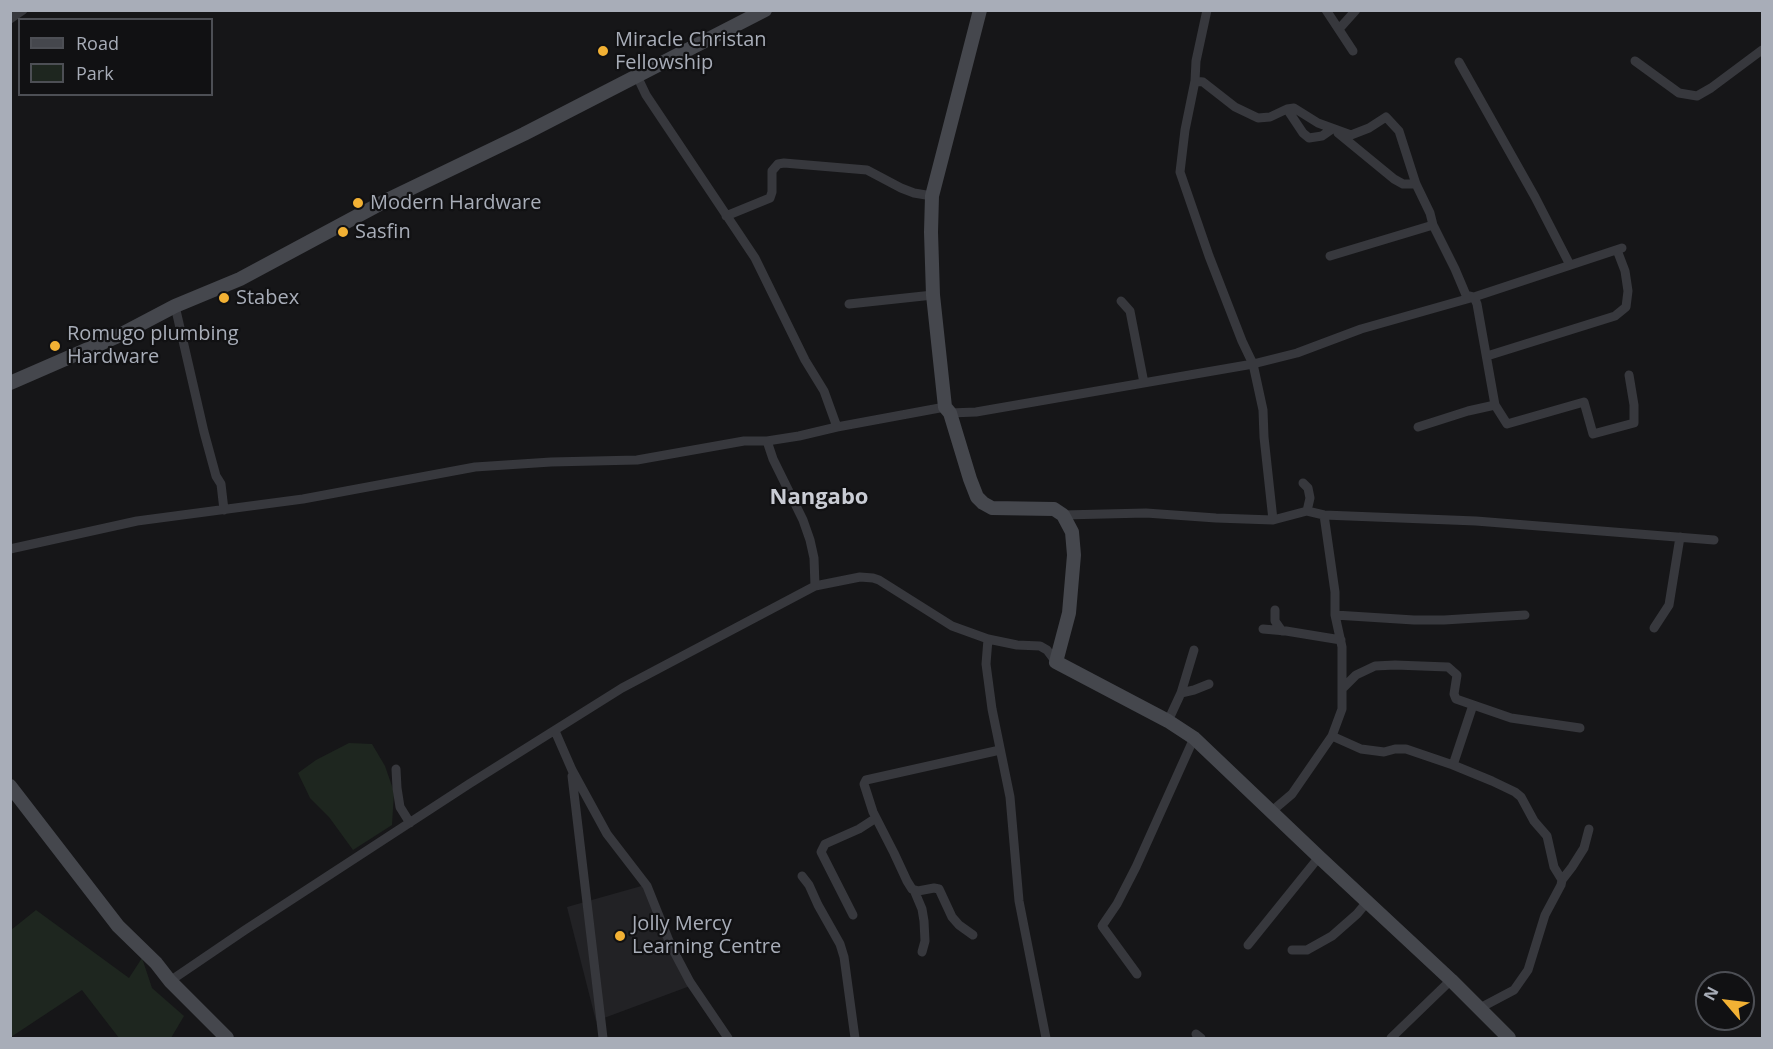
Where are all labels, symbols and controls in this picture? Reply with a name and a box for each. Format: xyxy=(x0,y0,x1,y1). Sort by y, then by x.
legend xyxy=(18,18,213,96)
place label: Miracle Christan Fellowship xyxy=(615,28,767,75)
text: Road xyxy=(76,31,119,55)
marker: Miracle Christan Fellowship xyxy=(596,44,610,58)
text: Park xyxy=(76,61,114,85)
place label: Modern Hardware xyxy=(370,191,541,215)
marker: Modern Hardware xyxy=(351,196,365,210)
place label: Sasfin xyxy=(355,220,411,244)
marker: Sasfin xyxy=(336,225,350,239)
place label: Stabex xyxy=(236,286,299,310)
marker: Stabex xyxy=(217,291,231,305)
place label: Romugo plumbing Hardware xyxy=(67,322,239,369)
marker: Romugo plumbing Hardware xyxy=(48,339,62,353)
district label: Nangabo xyxy=(770,485,868,511)
place label: Jolly Mercy Learning Centre xyxy=(632,912,781,959)
marker: Jolly Mercy Learning Centre xyxy=(613,929,627,943)
north arrow xyxy=(1695,971,1755,1031)
text: N xyxy=(1698,983,1724,1004)

